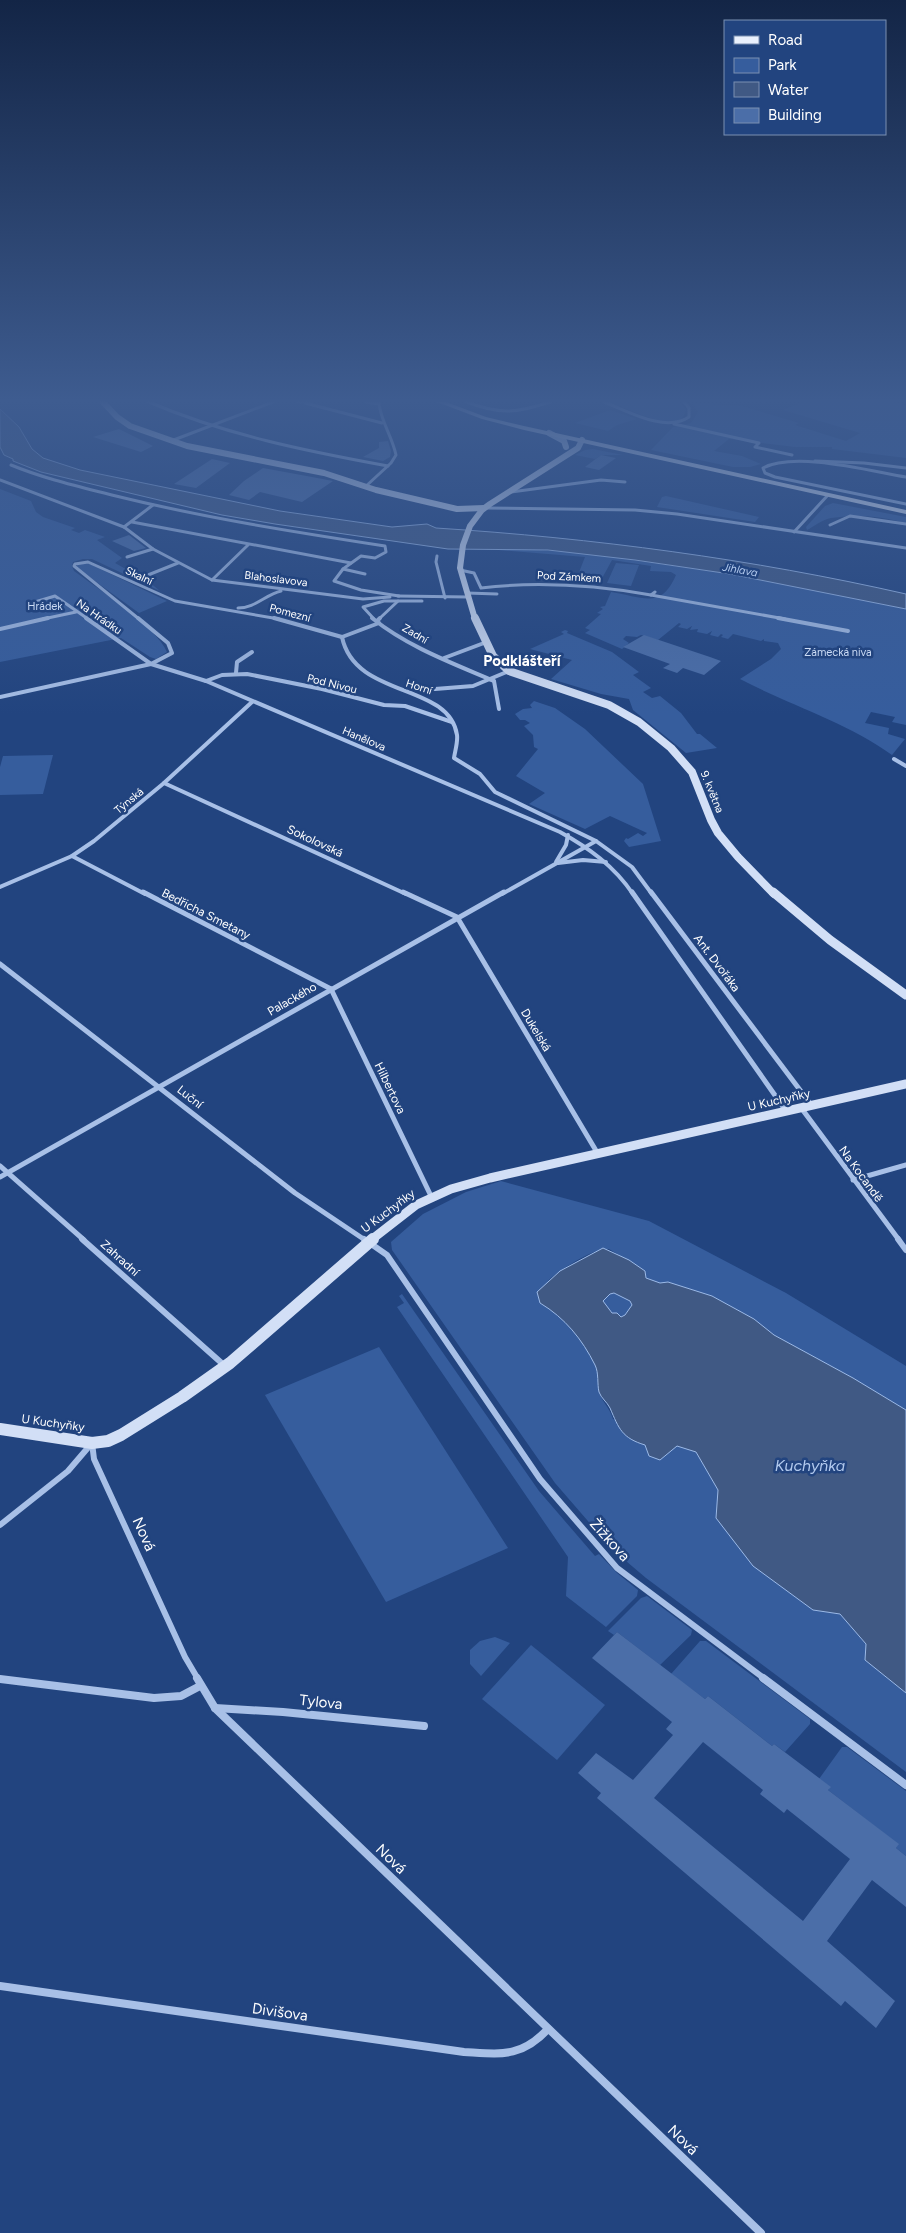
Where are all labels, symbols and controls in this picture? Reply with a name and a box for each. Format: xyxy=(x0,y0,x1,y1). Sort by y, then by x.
legend xyxy=(724,20,886,135)
text: Road xyxy=(768,31,803,49)
text: Park xyxy=(768,56,797,74)
text: Water xyxy=(768,81,808,99)
text: Building xyxy=(768,106,822,124)
water label: Jihlava xyxy=(720,560,759,580)
street label: Skalní xyxy=(123,564,155,588)
street label: Blahoslavova xyxy=(244,569,308,589)
street label: Pod Zámkem xyxy=(537,569,601,585)
street label: Na Hrádku xyxy=(74,597,124,637)
park label: Hrádek xyxy=(27,600,63,613)
street label: Pomezní xyxy=(268,601,312,625)
street label: Zadní xyxy=(400,621,431,647)
park label: Zámecká niva xyxy=(804,646,872,659)
district label: Podklášteří xyxy=(483,652,562,670)
street label: Pod Nivou xyxy=(306,672,358,696)
street label: Horní xyxy=(404,677,434,697)
street label: Hanělova xyxy=(340,724,388,754)
street label: 9. května xyxy=(698,769,726,815)
street label: Týnská xyxy=(112,785,146,817)
street label: Sokolovská xyxy=(285,822,345,860)
street label: Bedřicha Smetany xyxy=(159,886,253,943)
street label: Ant. Dvořáka xyxy=(691,932,743,994)
street label: Palackého xyxy=(265,979,319,1019)
street label: Dukelská xyxy=(518,1006,554,1054)
street label: Hilbertova xyxy=(372,1060,408,1116)
street label: Luční xyxy=(174,1083,207,1112)
street label: U Kuchyňky xyxy=(746,1086,812,1114)
street label: Na Kocandě xyxy=(836,1143,886,1205)
street label: U Kuchyňky xyxy=(358,1186,418,1236)
street label: Zahradní xyxy=(98,1237,143,1280)
street label: U Kuchyňky xyxy=(20,1412,86,1434)
water label: Kuchyňka xyxy=(775,1456,845,1475)
street label: Nová xyxy=(129,1514,159,1554)
street label: Žižkova xyxy=(586,1515,634,1565)
street label: Tylova xyxy=(299,1691,343,1713)
street label: Nová xyxy=(372,1840,410,1878)
street label: Divišova xyxy=(251,1999,309,2025)
street label: Nová xyxy=(664,2121,702,2159)

